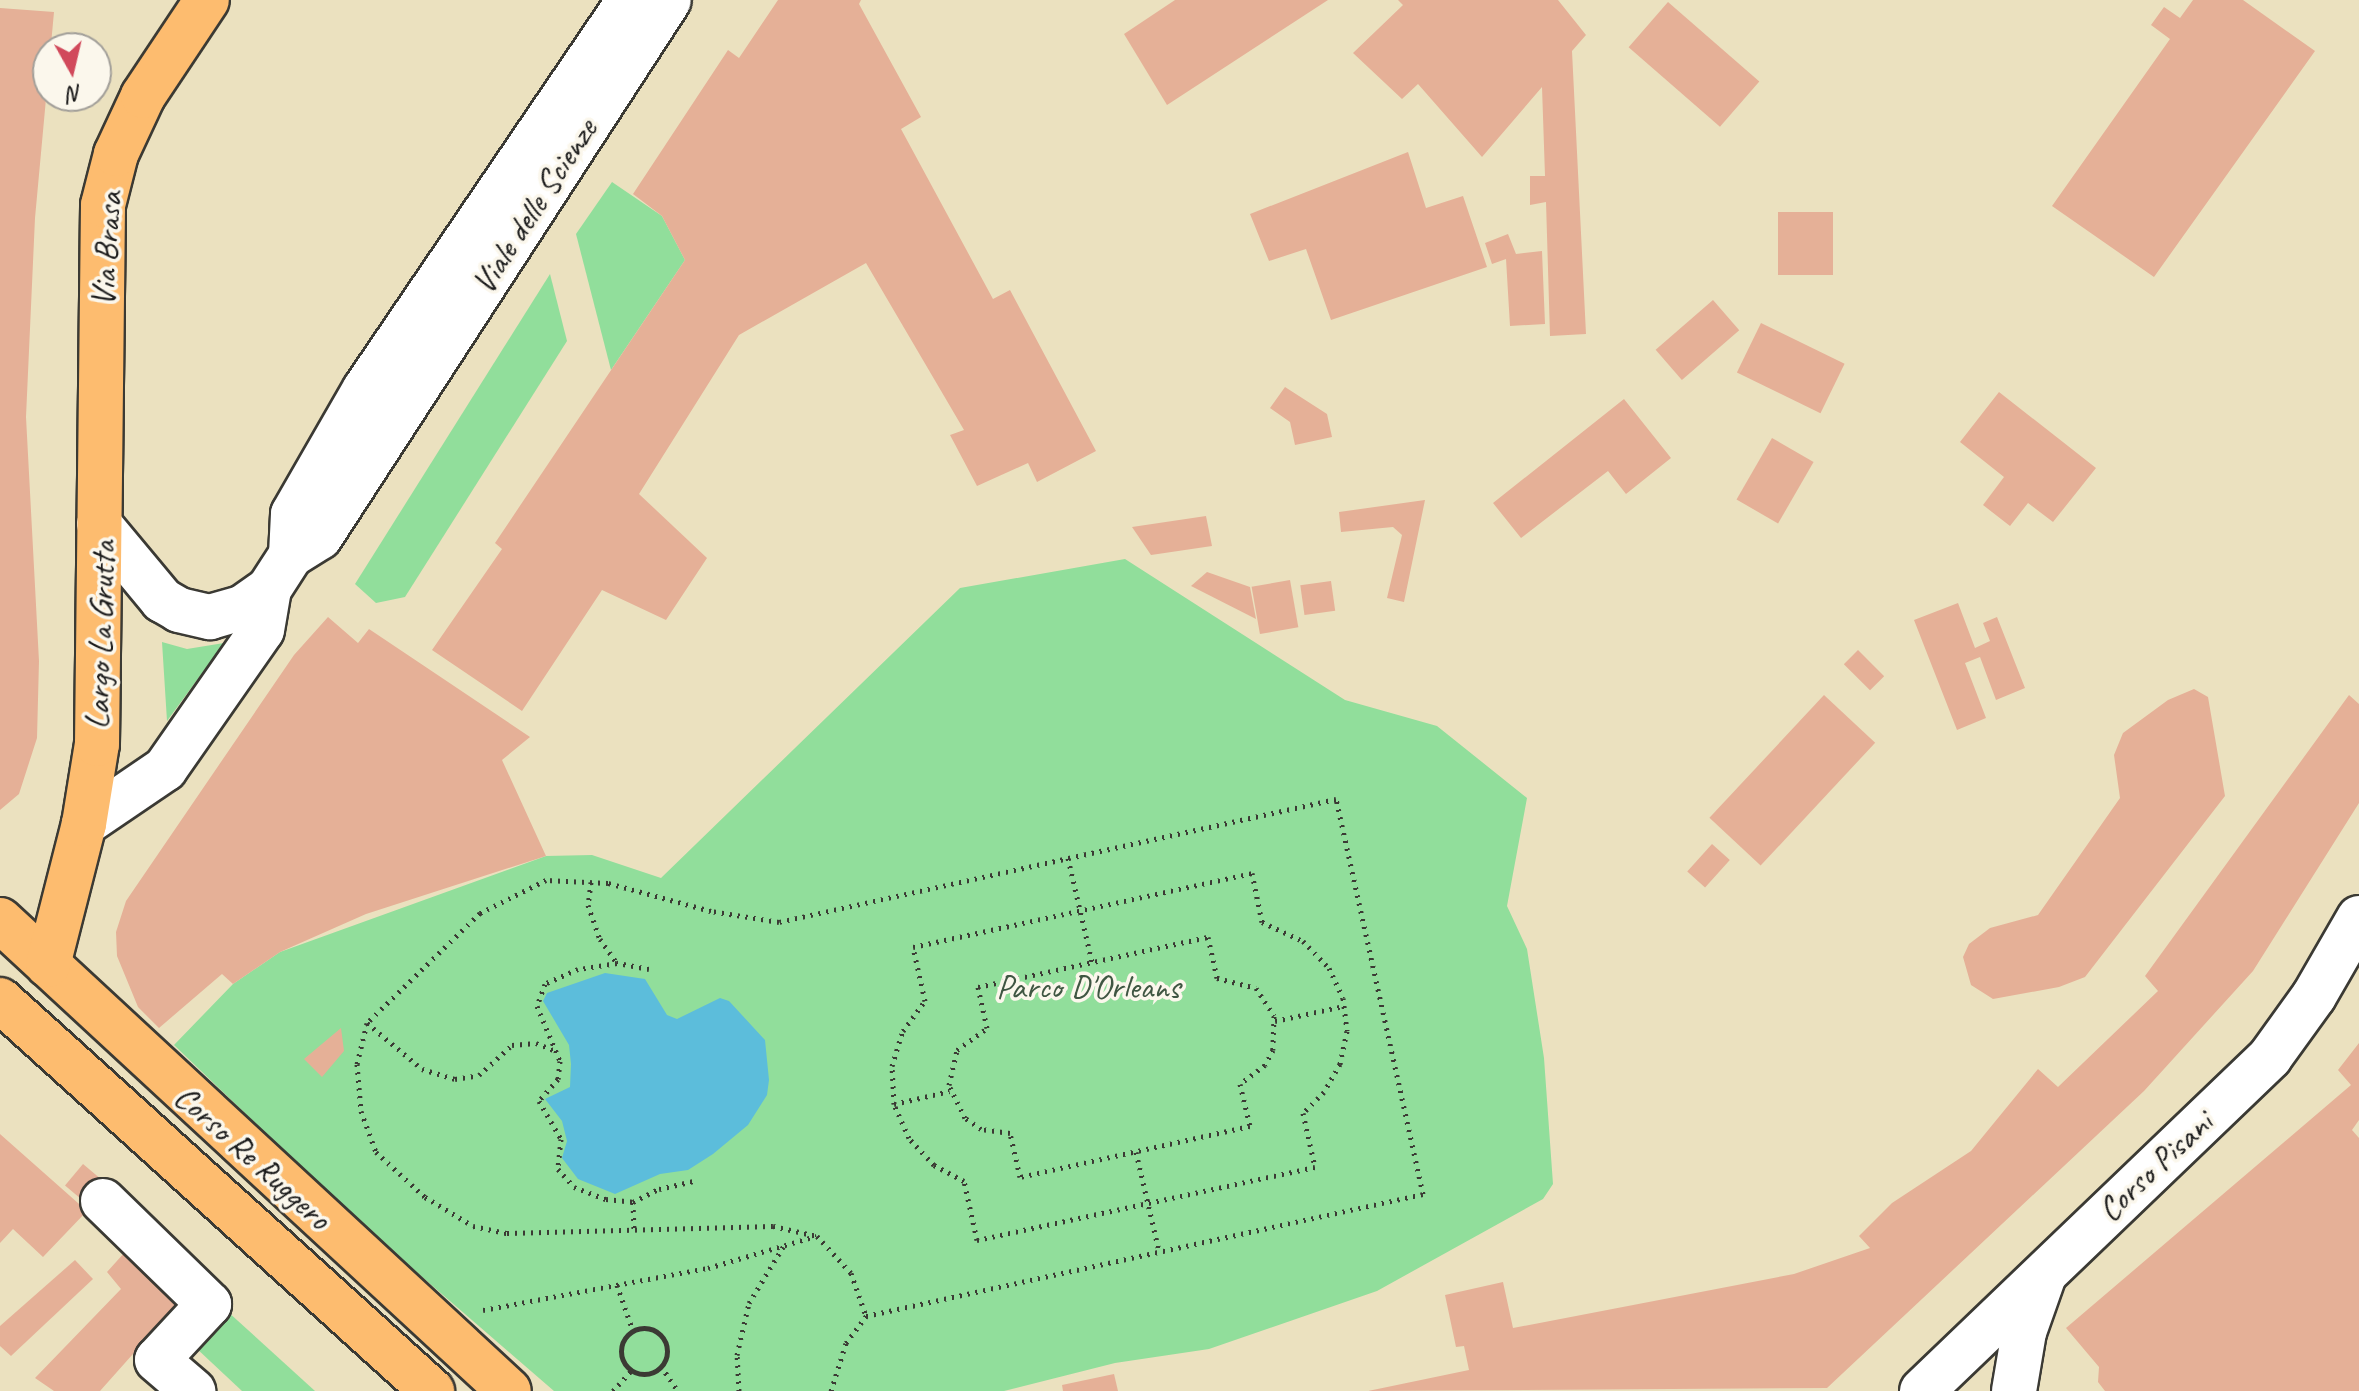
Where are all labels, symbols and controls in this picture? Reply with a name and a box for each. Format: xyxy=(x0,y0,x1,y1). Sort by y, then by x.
north arrow xyxy=(32,32,112,112)
text: N xyxy=(66,79,84,109)
street label: Viale delle Scienze xyxy=(463,111,605,301)
street label: Via Brasa xyxy=(82,190,130,308)
street label: Largo La Grutta xyxy=(76,540,124,730)
park label: Parco D'Orleans xyxy=(996,967,1180,1007)
street label: Corso Re Ruggero xyxy=(166,1075,340,1239)
street label: Corso Pisani xyxy=(2089,1103,2221,1229)

